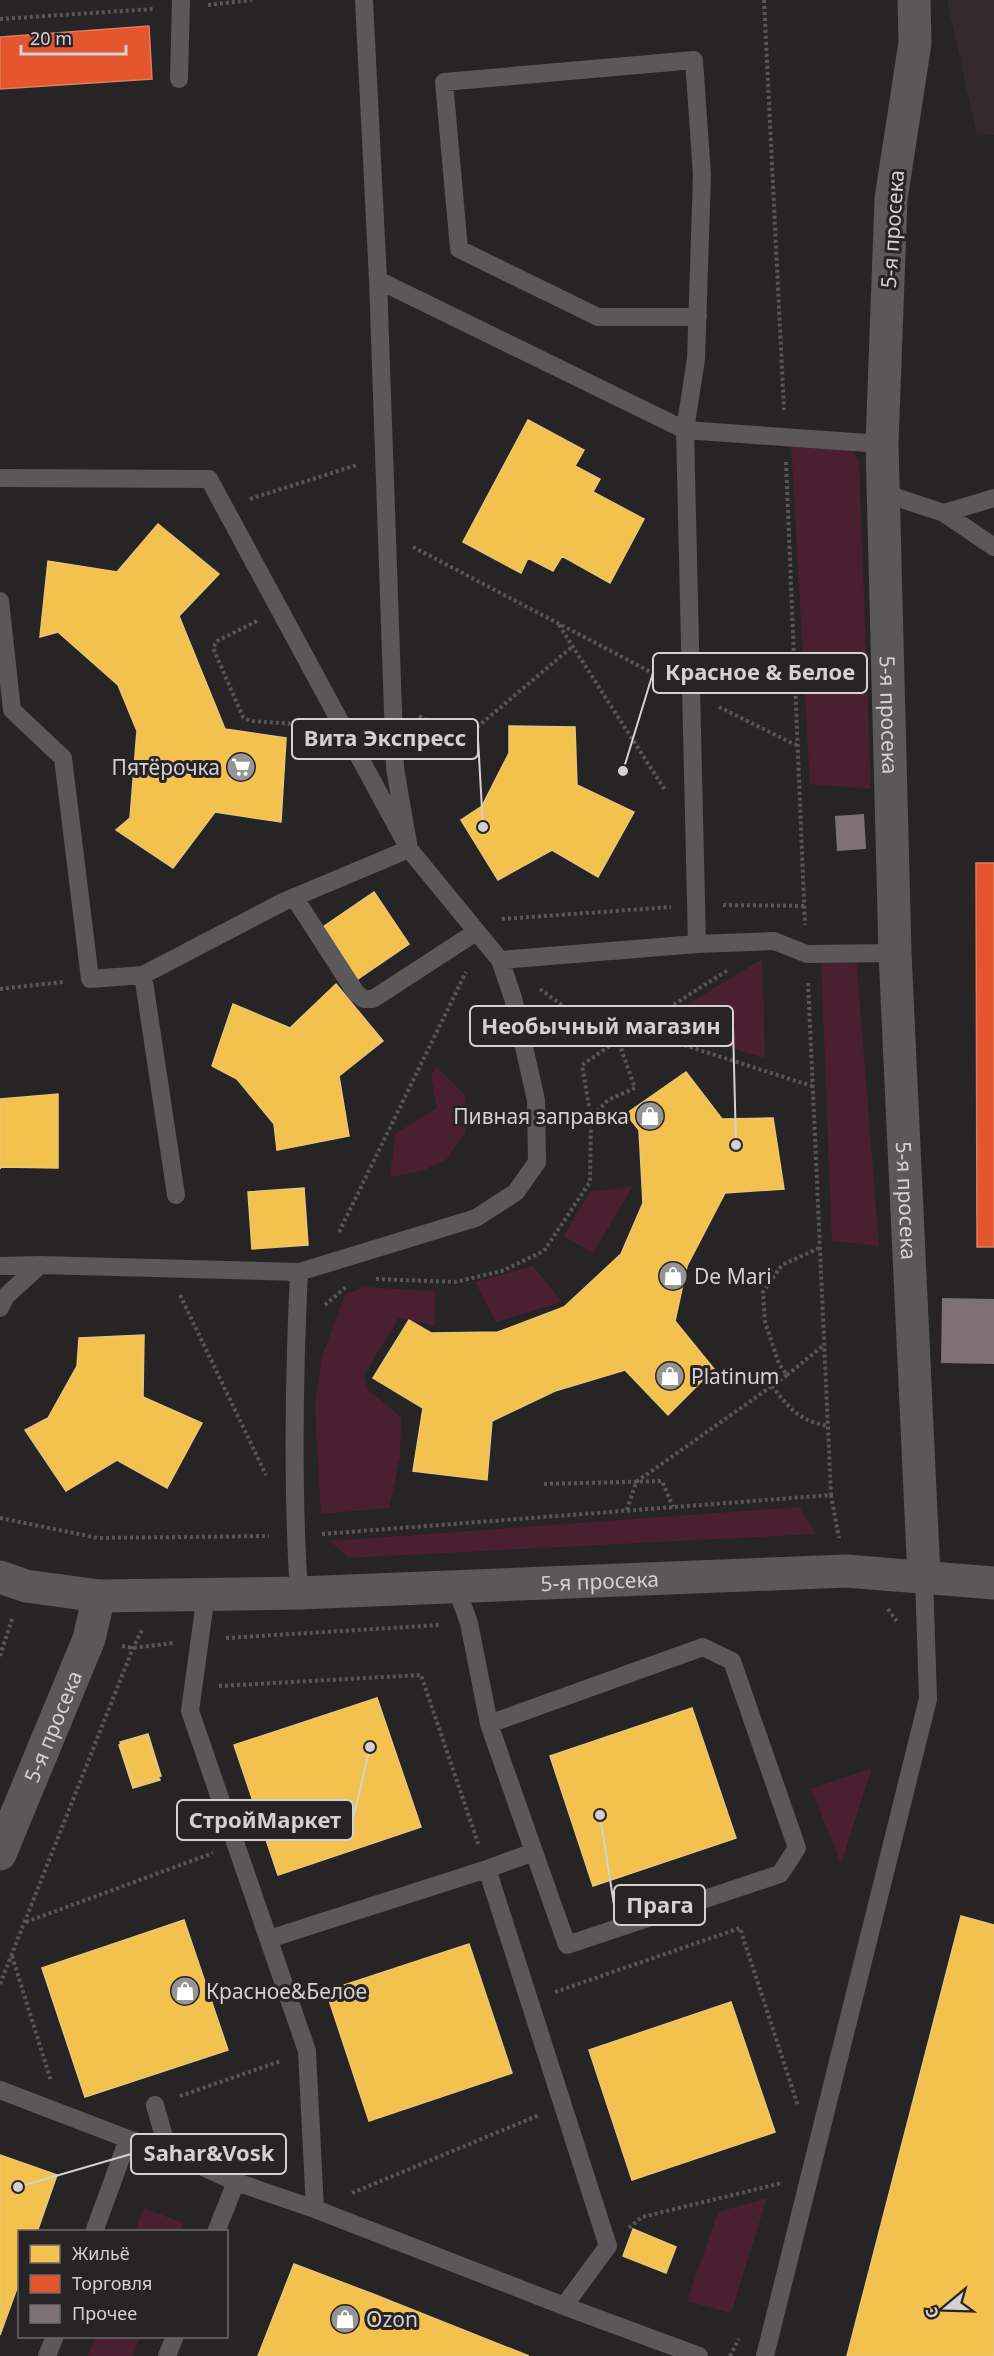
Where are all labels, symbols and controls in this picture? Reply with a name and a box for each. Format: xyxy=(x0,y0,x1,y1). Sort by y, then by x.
scale bar xyxy=(21,18,126,56)
text: 20 m xyxy=(30,26,72,50)
street label: 5-я просека xyxy=(874,169,910,289)
callout: Красное & Белое xyxy=(653,653,867,693)
street label: 5-я просека xyxy=(873,655,904,775)
text: Красное & Белое xyxy=(665,656,855,686)
callout: Вита Экспресс xyxy=(292,719,478,759)
text: Вита Экспресс xyxy=(304,722,466,752)
supermarket icon: Пятёрочка xyxy=(225,751,257,783)
place label: Пятёрочка xyxy=(112,753,220,781)
callout: Необычный магазин xyxy=(470,1006,733,1046)
text: Необычный магазин xyxy=(481,1010,721,1040)
shop icon: Пивная заправка xyxy=(634,1100,666,1132)
place label: Пивная заправка xyxy=(453,1102,629,1130)
street label: 5-я просека xyxy=(890,1141,923,1260)
shop icon: De Mari xyxy=(657,1260,689,1292)
place label: De Mari xyxy=(694,1262,772,1290)
shop icon: Platinum xyxy=(654,1360,686,1392)
place label: Platinum xyxy=(691,1362,780,1390)
street label: 5-я просека xyxy=(540,1565,659,1597)
street label: 5-я просека xyxy=(17,1666,88,1787)
callout: СтройМаркет xyxy=(177,1800,353,1840)
text: СтройМаркет xyxy=(189,1804,341,1834)
callout: Прага xyxy=(614,1885,705,1925)
text: Прага xyxy=(626,1889,694,1919)
shop icon: Красное&Белое xyxy=(169,1975,201,2007)
place label: Красное&Белое xyxy=(206,1977,367,2005)
callout: Sahar&Vosk xyxy=(131,2134,286,2174)
text: Sahar&Vosk xyxy=(144,2137,275,2167)
legend xyxy=(18,2230,228,2338)
text: Жильё xyxy=(72,2241,130,2265)
text: Торговля xyxy=(72,2271,152,2295)
north arrow xyxy=(916,2278,976,2338)
text: Прочее xyxy=(72,2301,137,2325)
shop icon: Ozon xyxy=(329,2303,361,2335)
text: С xyxy=(920,2304,944,2321)
place label: Ozon xyxy=(366,2305,418,2333)

